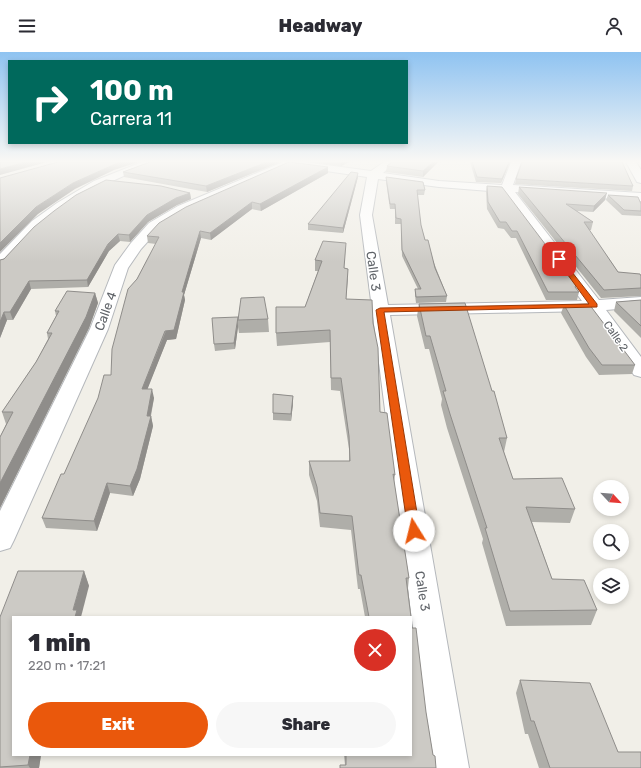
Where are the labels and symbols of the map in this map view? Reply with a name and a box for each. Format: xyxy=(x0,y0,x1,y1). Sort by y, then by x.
pin xyxy=(542,242,576,276)
street label: Calle 3 xyxy=(363,250,384,292)
street label: Calle 4 xyxy=(91,289,119,333)
street label: Calle 2 xyxy=(600,319,631,354)
north arrow xyxy=(593,480,629,516)
position arrow xyxy=(393,510,435,552)
street label: Calle 3 xyxy=(412,570,433,612)

